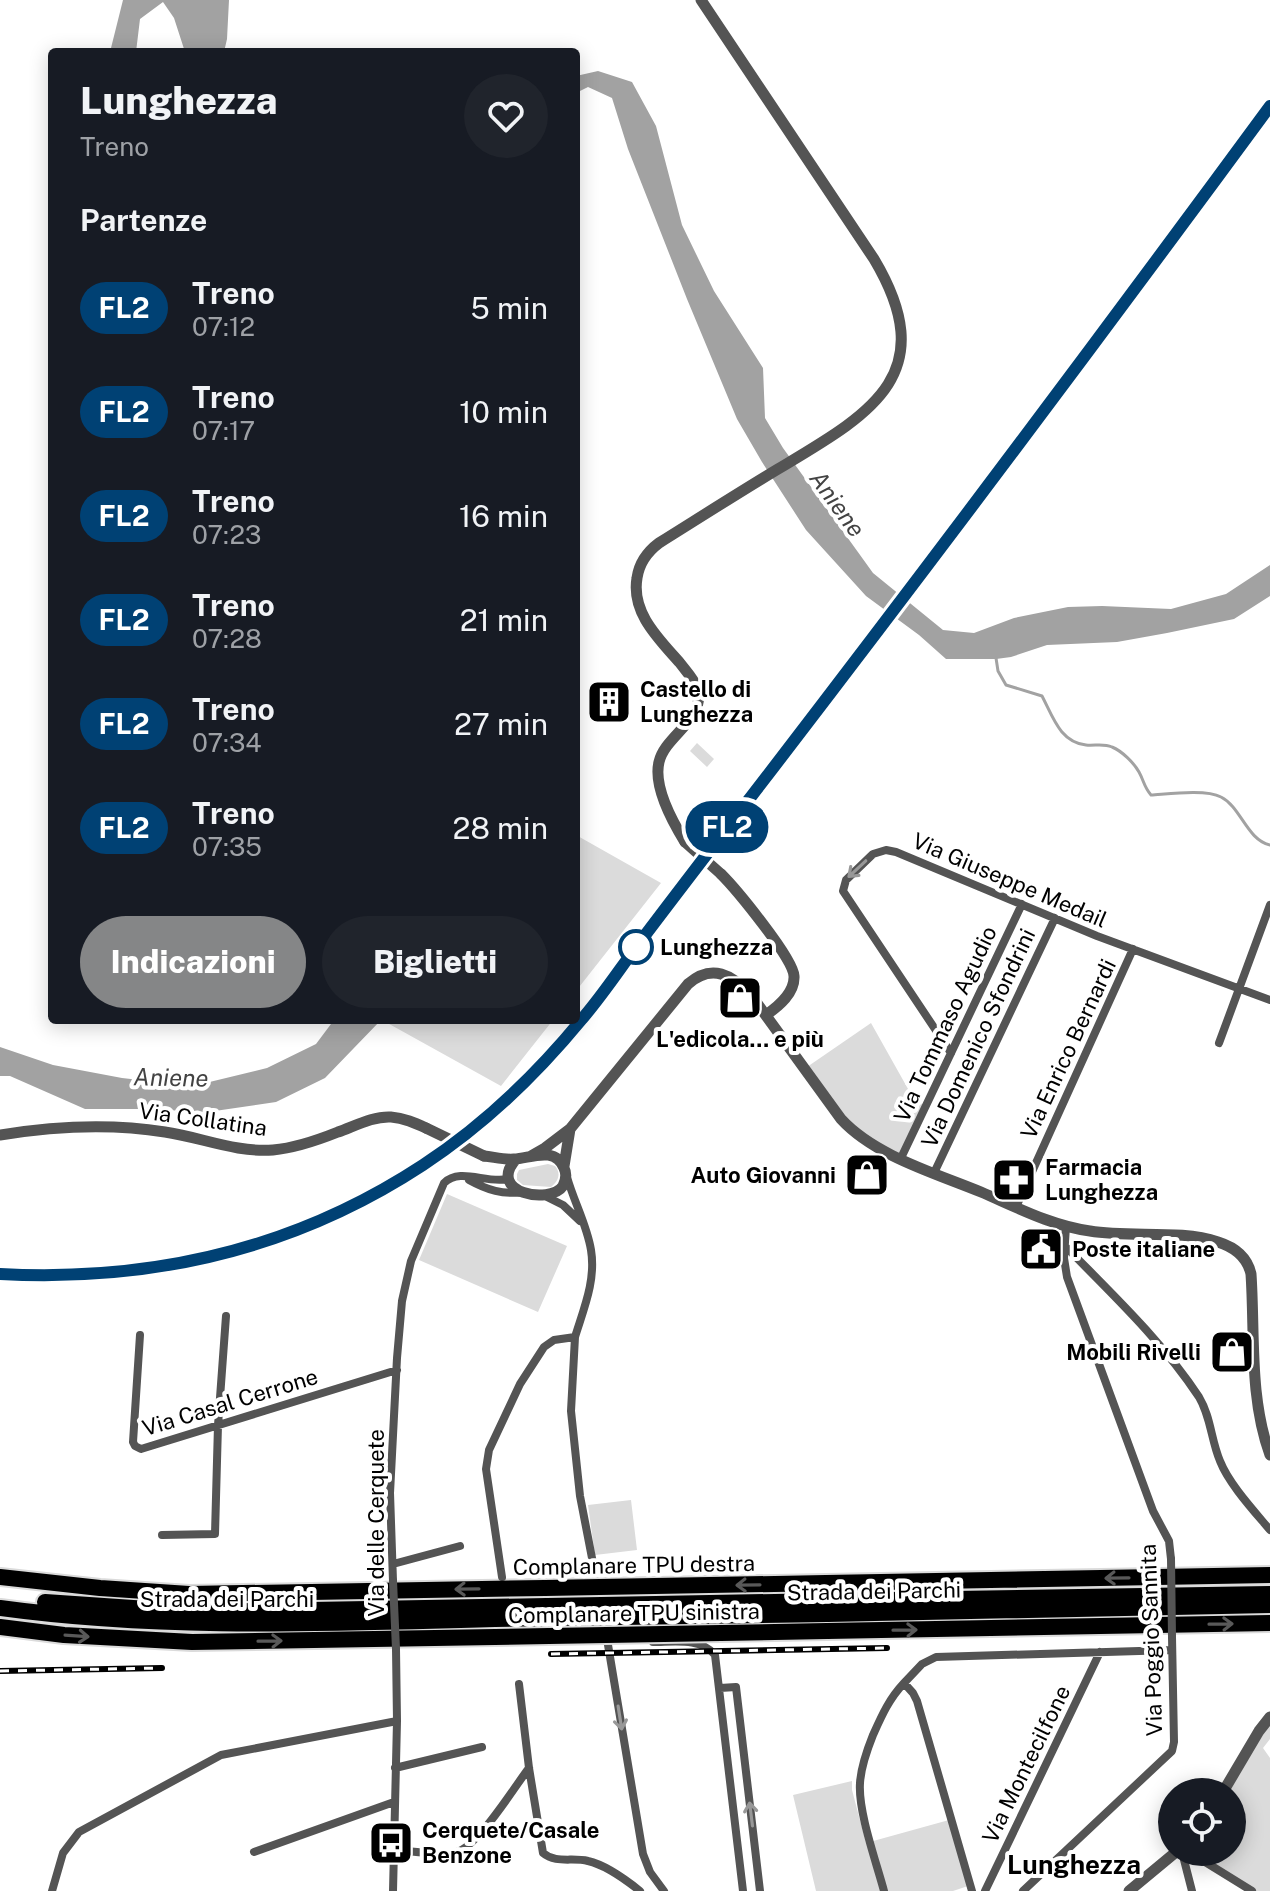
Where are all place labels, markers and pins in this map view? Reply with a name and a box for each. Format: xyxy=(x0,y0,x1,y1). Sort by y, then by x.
place label: Castello di Lunghezza xyxy=(640,676,753,727)
building icon: Castello di Lunghezza xyxy=(585,678,633,726)
marker: Lunghezza xyxy=(619,930,653,964)
place label: Lunghezza xyxy=(660,934,773,960)
shop icon: L'edicola… e più xyxy=(716,974,764,1022)
place label: L'edicola… e più xyxy=(656,1026,824,1052)
shop icon: Auto Giovanni xyxy=(843,1151,891,1199)
place label: Farmacia Lunghezza xyxy=(1045,1154,1158,1205)
pharmacy icon: Farmacia Lunghezza xyxy=(990,1156,1038,1204)
place label: Auto Giovanni xyxy=(690,1162,836,1188)
public building icon: Poste italiane xyxy=(1017,1225,1065,1273)
place label: Poste italiane xyxy=(1072,1236,1215,1262)
shop icon: Mobili Rivelli xyxy=(1208,1328,1256,1376)
place label: Mobili Rivelli xyxy=(1066,1339,1201,1365)
place label: Cerquete/Casale Benzone xyxy=(422,1817,599,1868)
bus stop icon: Cerquete/Casale Benzone xyxy=(367,1819,415,1867)

